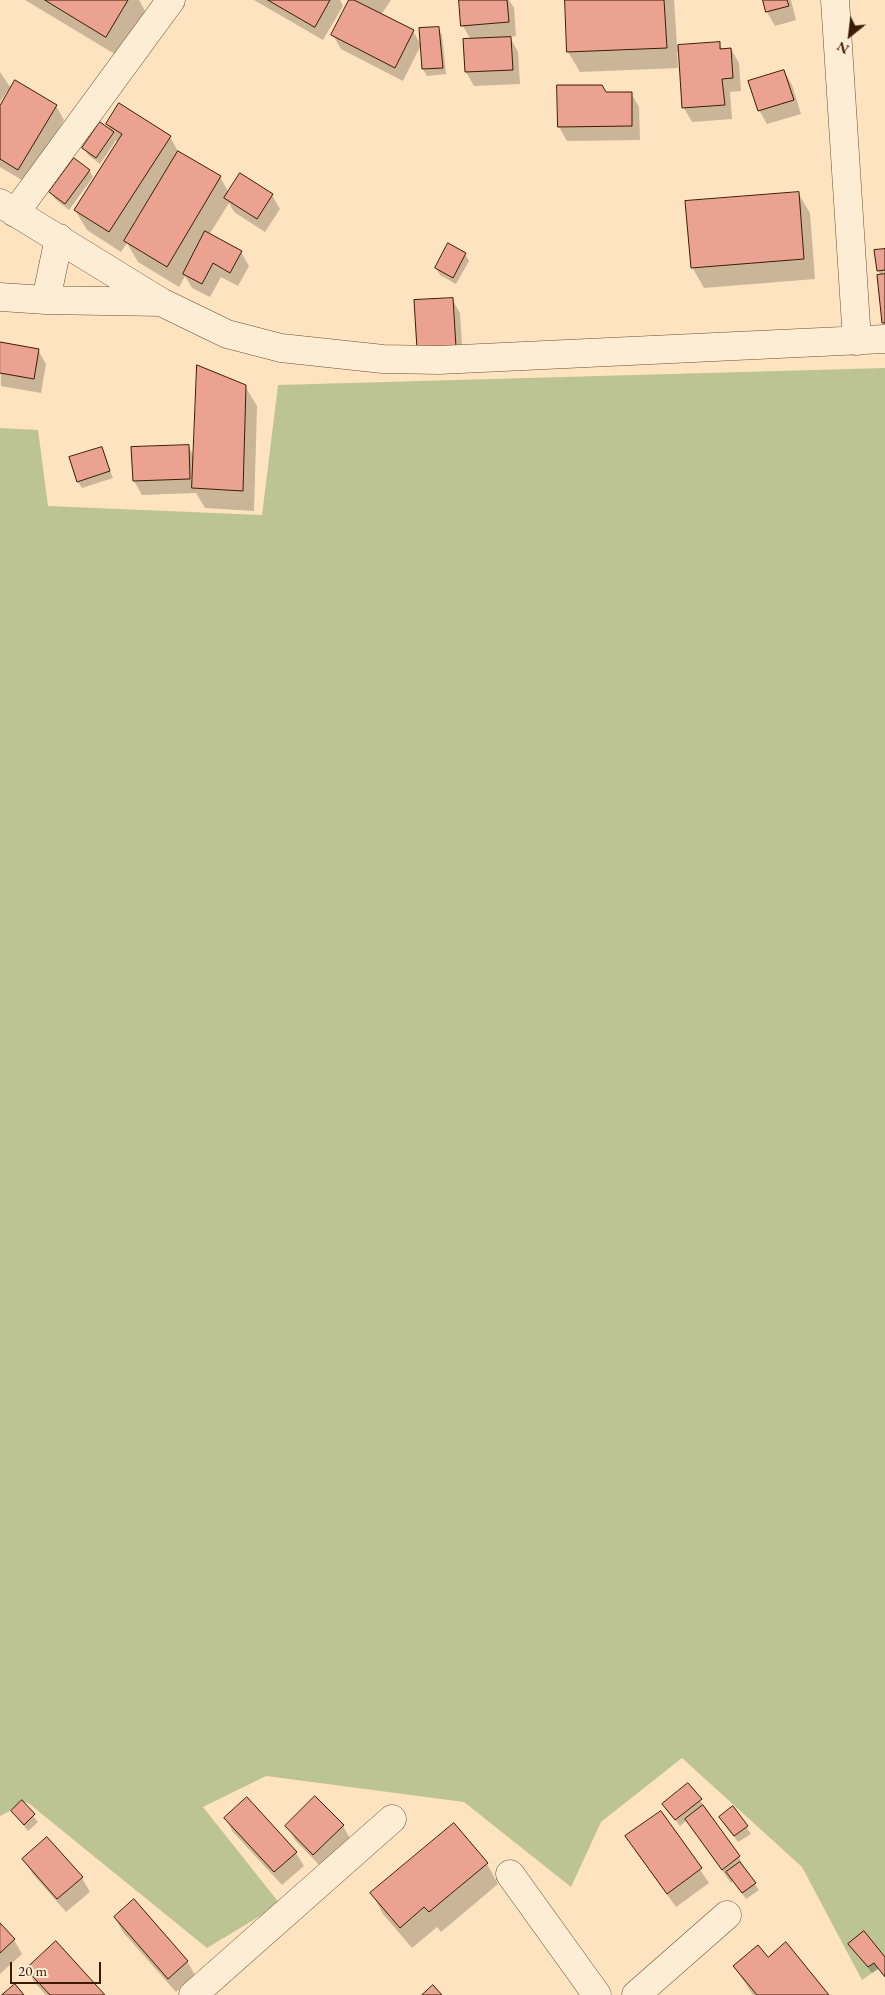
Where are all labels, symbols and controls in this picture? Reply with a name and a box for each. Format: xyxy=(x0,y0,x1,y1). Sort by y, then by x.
north arrow xyxy=(825,10,875,60)
text: N xyxy=(833,38,852,59)
scale bar xyxy=(12,1952,104,1984)
text: 20 m xyxy=(18,1961,47,1980)

